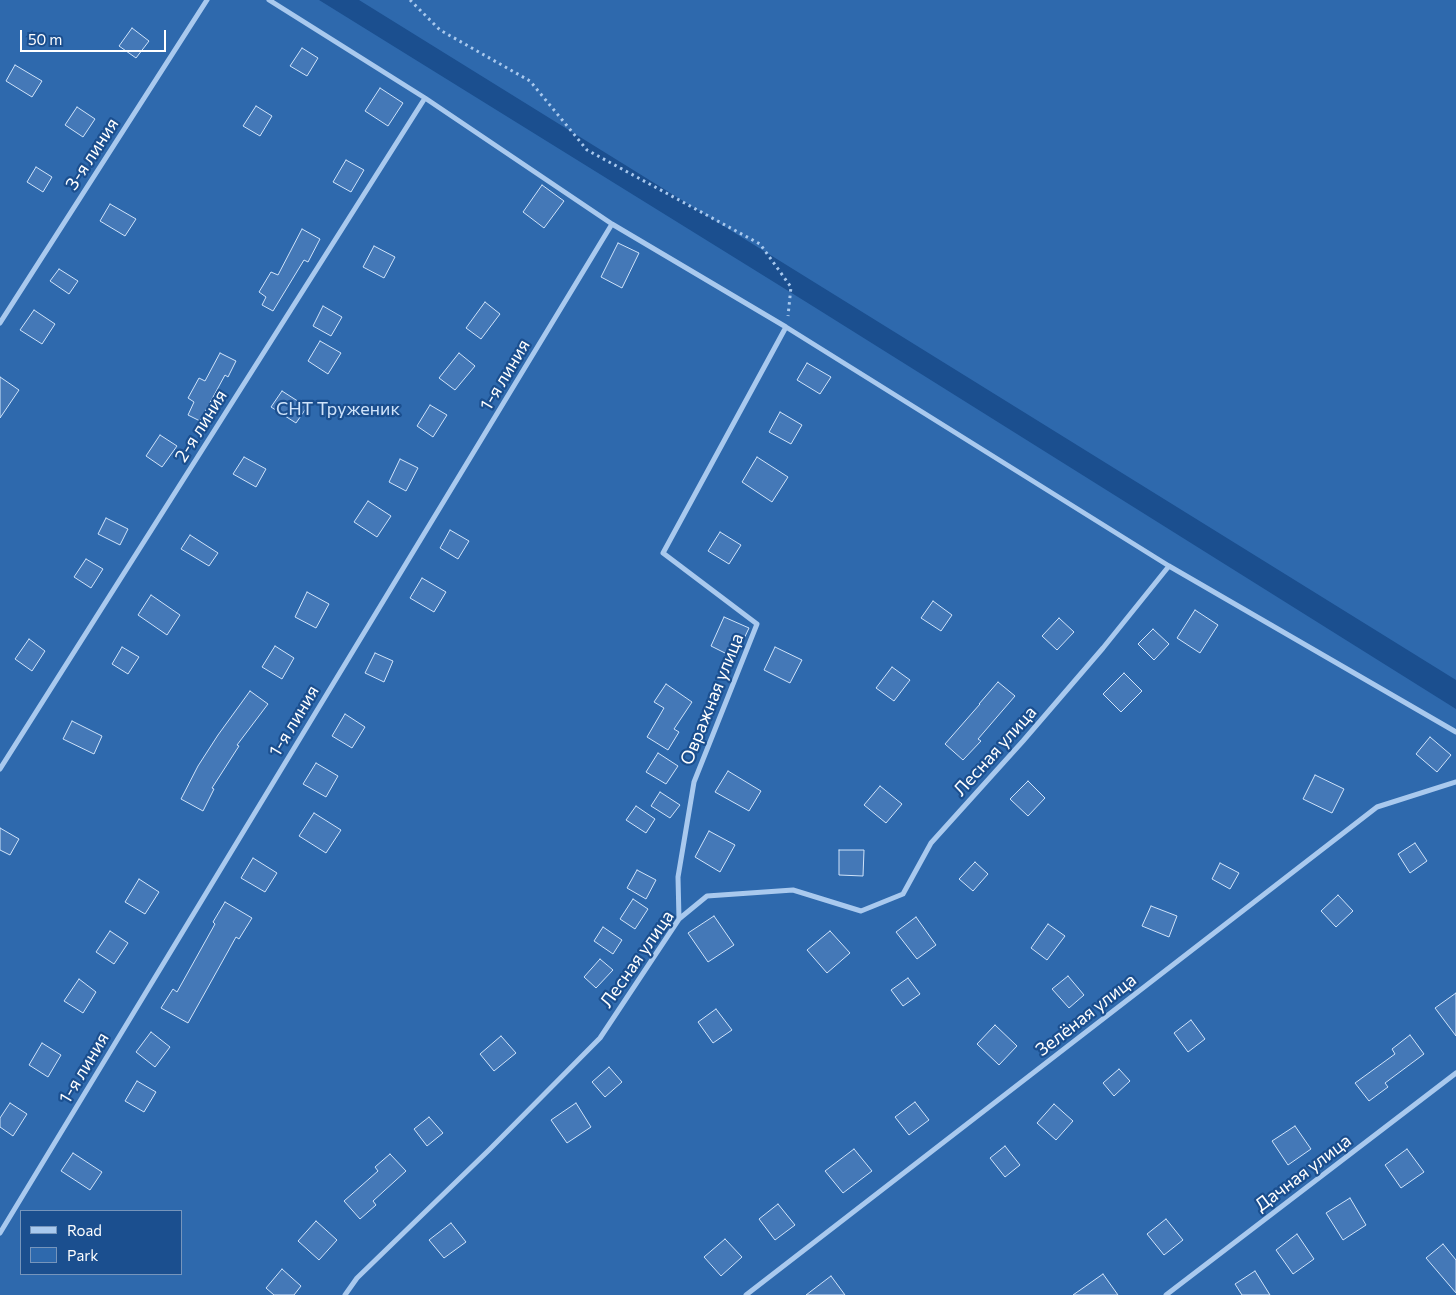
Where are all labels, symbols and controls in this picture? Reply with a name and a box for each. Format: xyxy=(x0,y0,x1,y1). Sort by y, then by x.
scale bar xyxy=(22,20,169,52)
text: 50 m xyxy=(28,30,62,48)
street label: 3-я линия xyxy=(61,114,123,194)
street label: 1-я линия xyxy=(475,336,535,414)
street label: 2-я линия xyxy=(170,386,232,466)
park label: СНТ Труженик xyxy=(276,398,400,420)
street label: Овражная улица xyxy=(676,630,748,768)
street label: 1-я линия xyxy=(264,682,324,760)
street label: Лесная улица xyxy=(949,702,1041,800)
street label: Лесная улица xyxy=(596,906,678,1012)
street label: Зелёная улица xyxy=(1032,969,1140,1061)
street label: 1-я линия xyxy=(54,1029,114,1107)
street label: Дачная улица xyxy=(1251,1130,1355,1216)
legend xyxy=(20,1210,182,1275)
text: Road xyxy=(67,1221,102,1239)
text: Park xyxy=(67,1246,98,1264)

